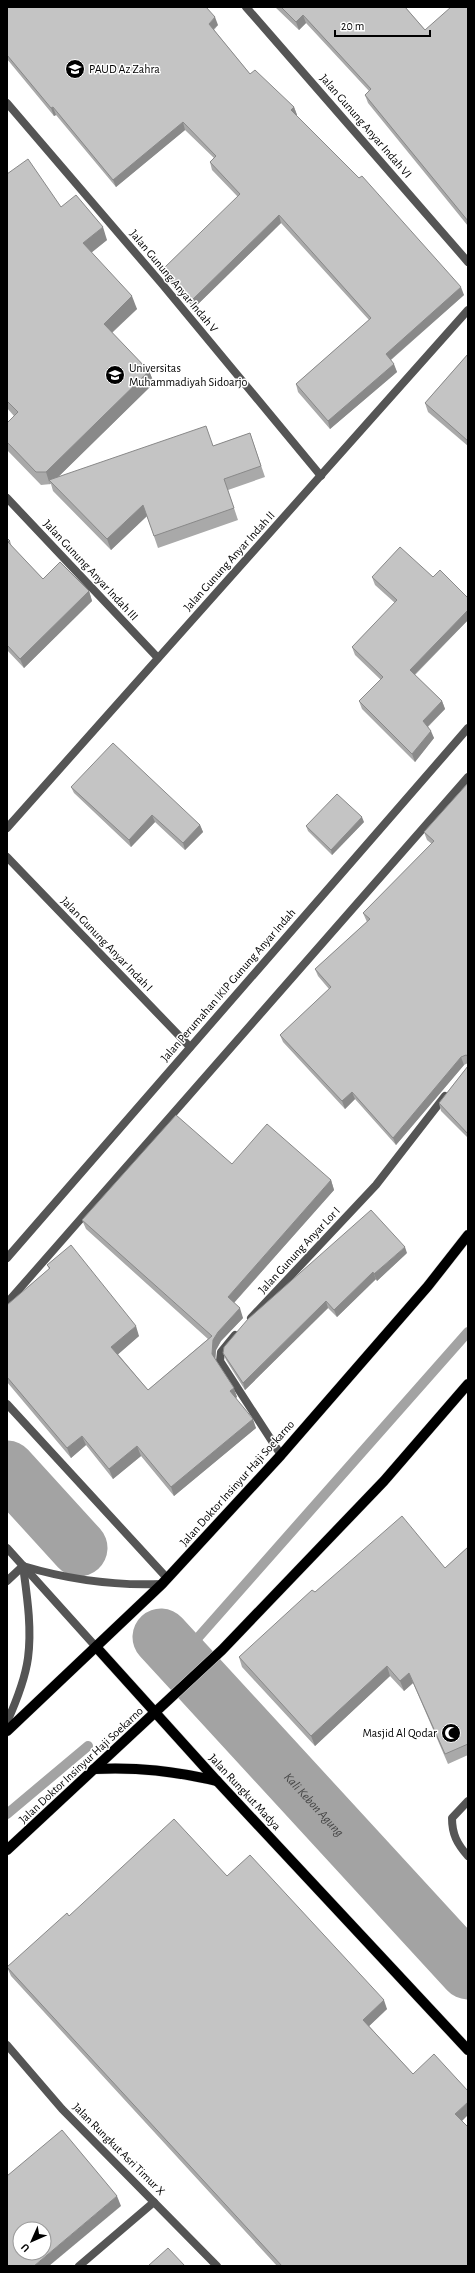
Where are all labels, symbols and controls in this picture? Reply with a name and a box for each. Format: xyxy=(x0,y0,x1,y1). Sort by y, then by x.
scale bar xyxy=(335,12,430,38)
text: 20 m xyxy=(341,20,364,32)
school or university icon: PAUD Az Zahra xyxy=(64,58,86,80)
place label: PAUD Az Zahra xyxy=(89,63,160,75)
street label: Jalan Gunung Anyar Indah VI xyxy=(317,72,414,181)
street label: Jalan Gunung Anyar Indah V xyxy=(127,227,220,335)
place label: Universitas Muhammadiyah Sidoarjo xyxy=(129,362,248,389)
school or university icon: Universitas Muhammadiyah Sidoarjo xyxy=(104,364,126,386)
street label: Jalan Gunung Anyar Indah II xyxy=(181,509,278,614)
street label: Jalan Gunung Anyar Indah III xyxy=(41,517,141,623)
street label: Jalan Gunung Anyar Indah I xyxy=(58,894,155,994)
street label: Jalan Perumahan IKIP Gunung Anyar Indah xyxy=(158,906,298,1064)
street label: Jalan Gunung Anyar Lor I xyxy=(256,1204,343,1296)
street label: Jalan Doktor Insinyur Haji Soekarno xyxy=(177,1418,297,1549)
street label: Jalan Doktor Insinyur Haji Soekarno xyxy=(17,1704,146,1826)
mosque icon: Masjid Al Qodar xyxy=(440,1722,462,1744)
place label: Masjid Al Qodar xyxy=(362,1727,437,1740)
street label: Jalan Rungkut Madya xyxy=(206,1752,283,1833)
water label: Kali Kebon Agung xyxy=(281,1771,346,1840)
street label: Jalan Rungkut Asri Timur X xyxy=(71,2101,167,2197)
north arrow xyxy=(12,2221,52,2261)
text: U xyxy=(19,2241,32,2254)

